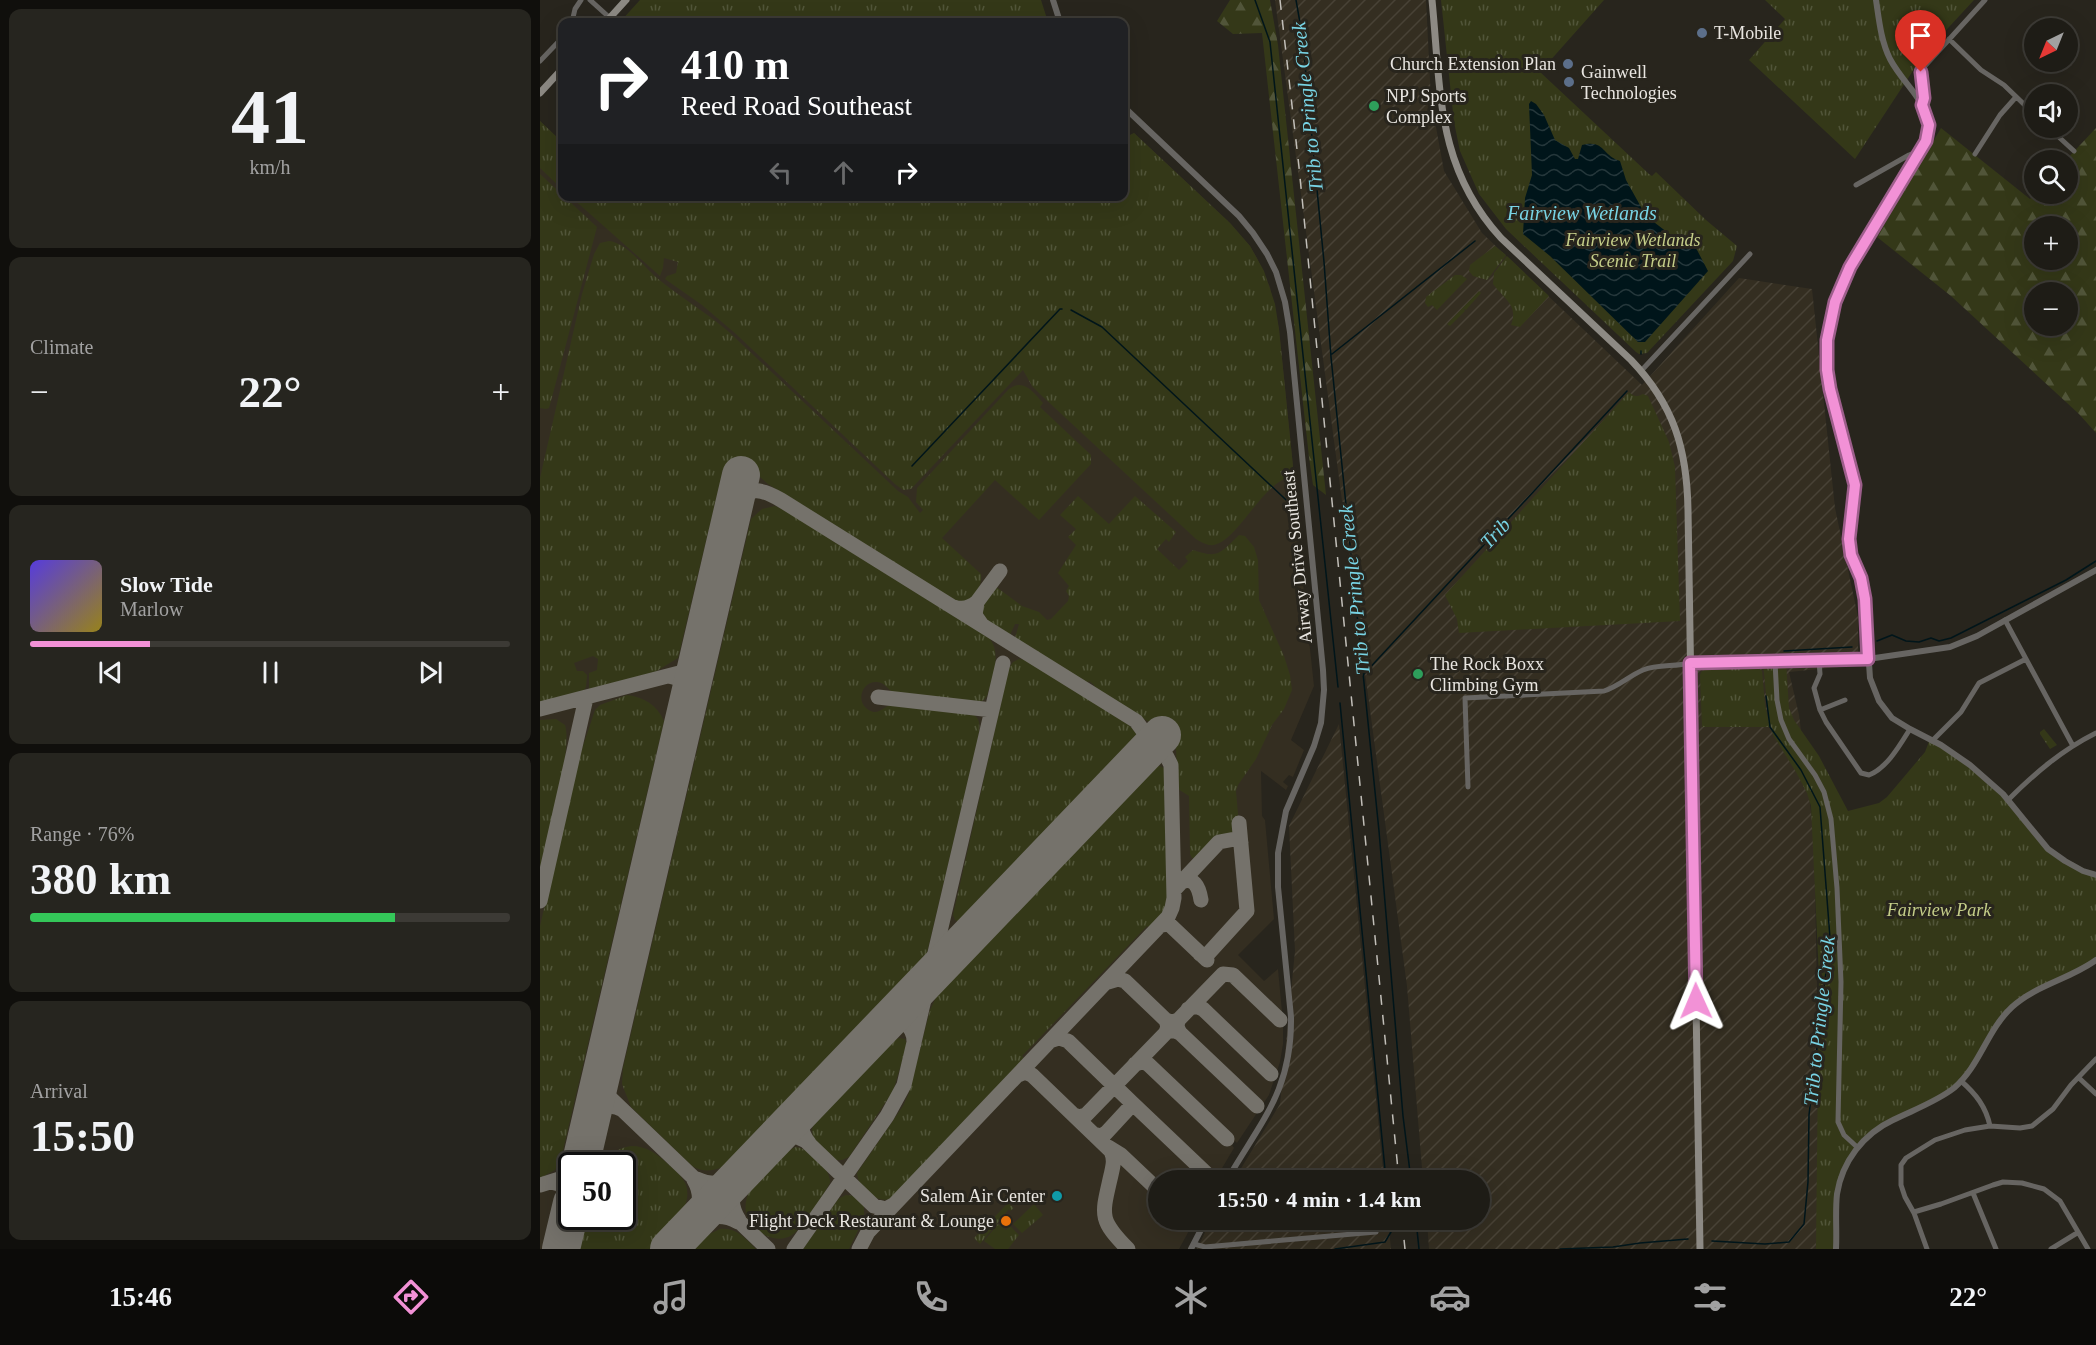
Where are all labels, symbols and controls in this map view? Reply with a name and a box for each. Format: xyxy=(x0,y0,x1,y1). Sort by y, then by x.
pin xyxy=(1895,10,1946,72)
north arrow xyxy=(2024,18,2078,72)
map controls xyxy=(2024,18,2078,336)
icon: arrive xyxy=(1904,19,1937,52)
water label: Trib to Pringle Creek xyxy=(1287,20,1328,193)
place label: T-Mobile xyxy=(1714,23,1781,43)
marker: T-Mobile xyxy=(1695,26,1709,40)
icon: right xyxy=(582,42,660,120)
text: 410 m xyxy=(681,42,790,88)
place label: Church Extension Plan xyxy=(1390,54,1556,74)
marker: Church Extension Plan xyxy=(1561,57,1575,71)
place label: Gainwell Technologies xyxy=(1581,62,1677,103)
text: 41 xyxy=(231,73,309,160)
marker: Gainwell Technologies xyxy=(1562,75,1576,89)
button: sound xyxy=(2024,84,2078,138)
place label: NPJ Sports Complex xyxy=(1386,86,1467,127)
text: Reed Road Southeast xyxy=(681,91,912,121)
marker: NPJ Sports Complex xyxy=(1367,99,1381,113)
button: search xyxy=(2024,150,2078,204)
text: km/h xyxy=(249,156,291,178)
icon: left xyxy=(764,156,797,189)
icon: ahead xyxy=(827,156,860,189)
icon: right xyxy=(890,156,923,189)
water label: Fairview Wetlands xyxy=(1506,202,1657,224)
button: + xyxy=(2024,216,2078,270)
park label: Fairview Wetlands Scenic Trail xyxy=(1565,230,1700,271)
button: − xyxy=(2024,282,2078,336)
text: Climate xyxy=(30,336,93,358)
text: 22° xyxy=(239,367,302,417)
text: − xyxy=(30,374,49,410)
text: + xyxy=(491,374,510,410)
street label: Airway Drive Southeast xyxy=(1278,469,1316,645)
water label: Trib to Pringle Creek xyxy=(1334,503,1375,676)
water label: Trib xyxy=(1476,513,1514,553)
text: Slow Tide xyxy=(120,572,213,597)
text: Marlow xyxy=(120,598,183,620)
place label: The Rock Boxx Climbing Gym xyxy=(1430,654,1544,695)
icon: previous xyxy=(94,656,127,689)
icon: pause xyxy=(254,656,287,689)
icon: next xyxy=(414,656,447,689)
marker: The Rock Boxx Climbing Gym xyxy=(1411,667,1425,681)
text: Range · 76% xyxy=(30,823,134,845)
text: 380 km xyxy=(30,854,171,904)
park label: Fairview Park xyxy=(1886,900,1992,920)
water label: Trib to Pringle Creek xyxy=(1799,934,1840,1107)
position arrow xyxy=(1664,969,1728,1033)
text: Arrival xyxy=(30,1080,88,1102)
text: 15:50 xyxy=(30,1111,135,1161)
speed limit sign: 50 xyxy=(558,1152,636,1230)
place label: Salem Air Center xyxy=(920,1186,1045,1206)
text: 15:50 · 4 min · 1.4 km xyxy=(1217,1187,1421,1212)
marker: Salem Air Center xyxy=(1050,1189,1064,1203)
place label: Flight Deck Restaurant & Lounge xyxy=(749,1211,994,1231)
marker: Flight Deck Restaurant & Lounge xyxy=(999,1214,1013,1228)
icon: directions xyxy=(390,1276,432,1318)
icon: music xyxy=(650,1276,692,1318)
icon: phone xyxy=(910,1276,952,1318)
icon: climate xyxy=(1170,1276,1212,1318)
icon: car xyxy=(1429,1276,1471,1318)
icon: filters xyxy=(1689,1276,1731,1318)
text: 15:46 xyxy=(109,1282,172,1312)
text: 22° xyxy=(1949,1282,1987,1312)

